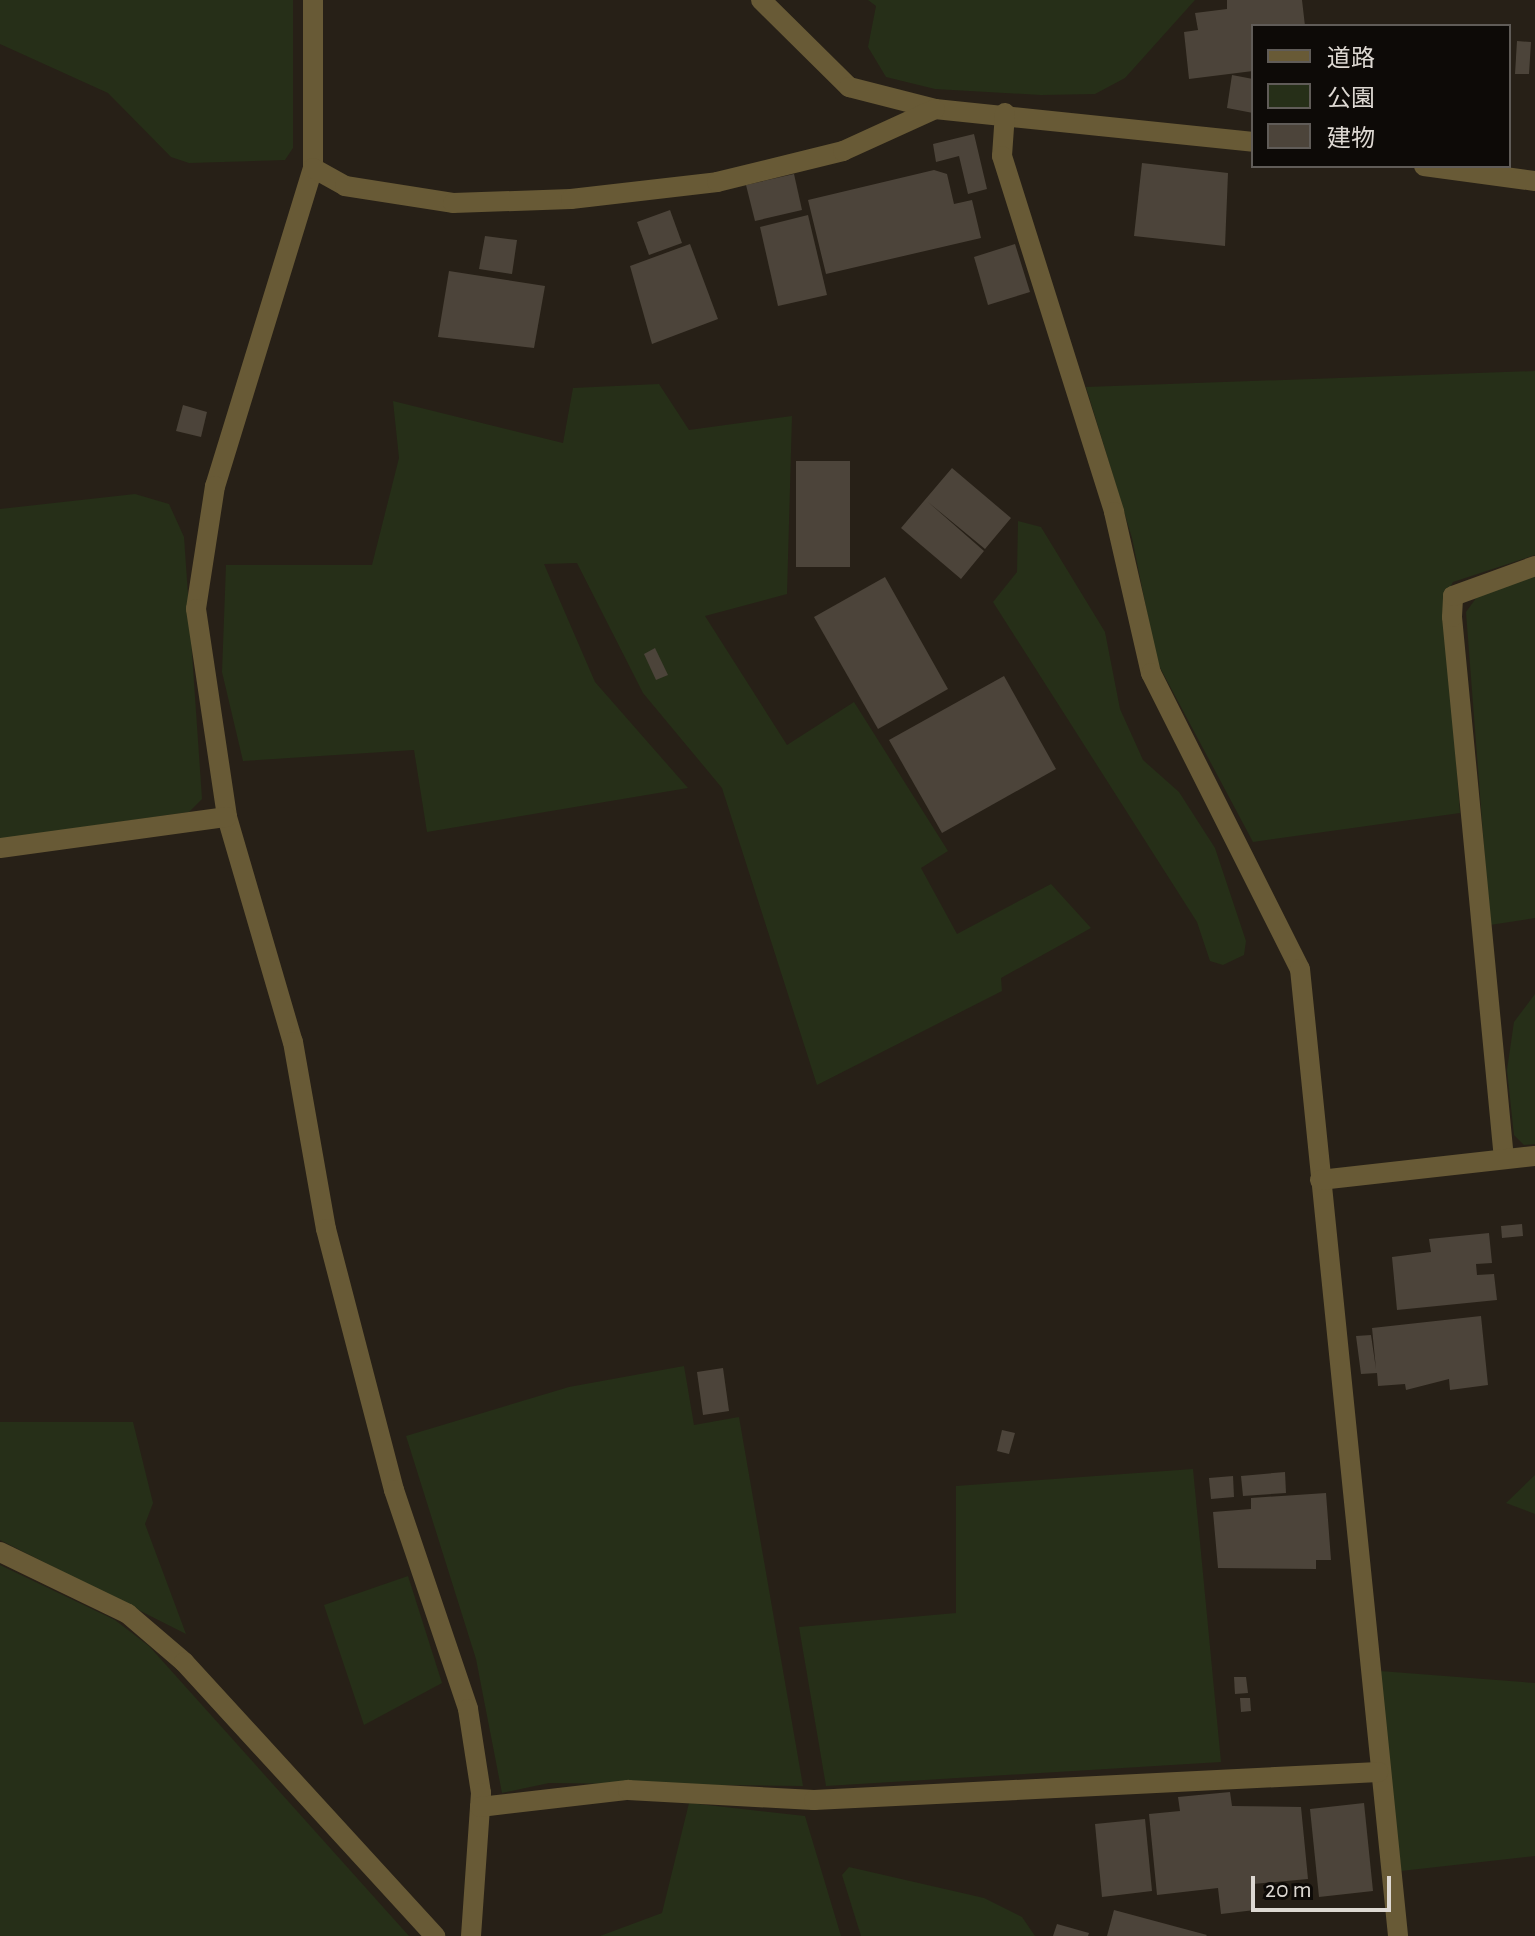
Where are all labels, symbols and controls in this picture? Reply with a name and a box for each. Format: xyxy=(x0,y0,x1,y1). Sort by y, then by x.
legend xyxy=(1251,24,1511,168)
text: 道路 xyxy=(1327,47,1375,71)
text: 公園 xyxy=(1327,87,1375,111)
text: 建物 xyxy=(1327,127,1375,151)
scale bar xyxy=(1255,1860,1395,1910)
text: 20 m xyxy=(1265,1878,1312,1902)

